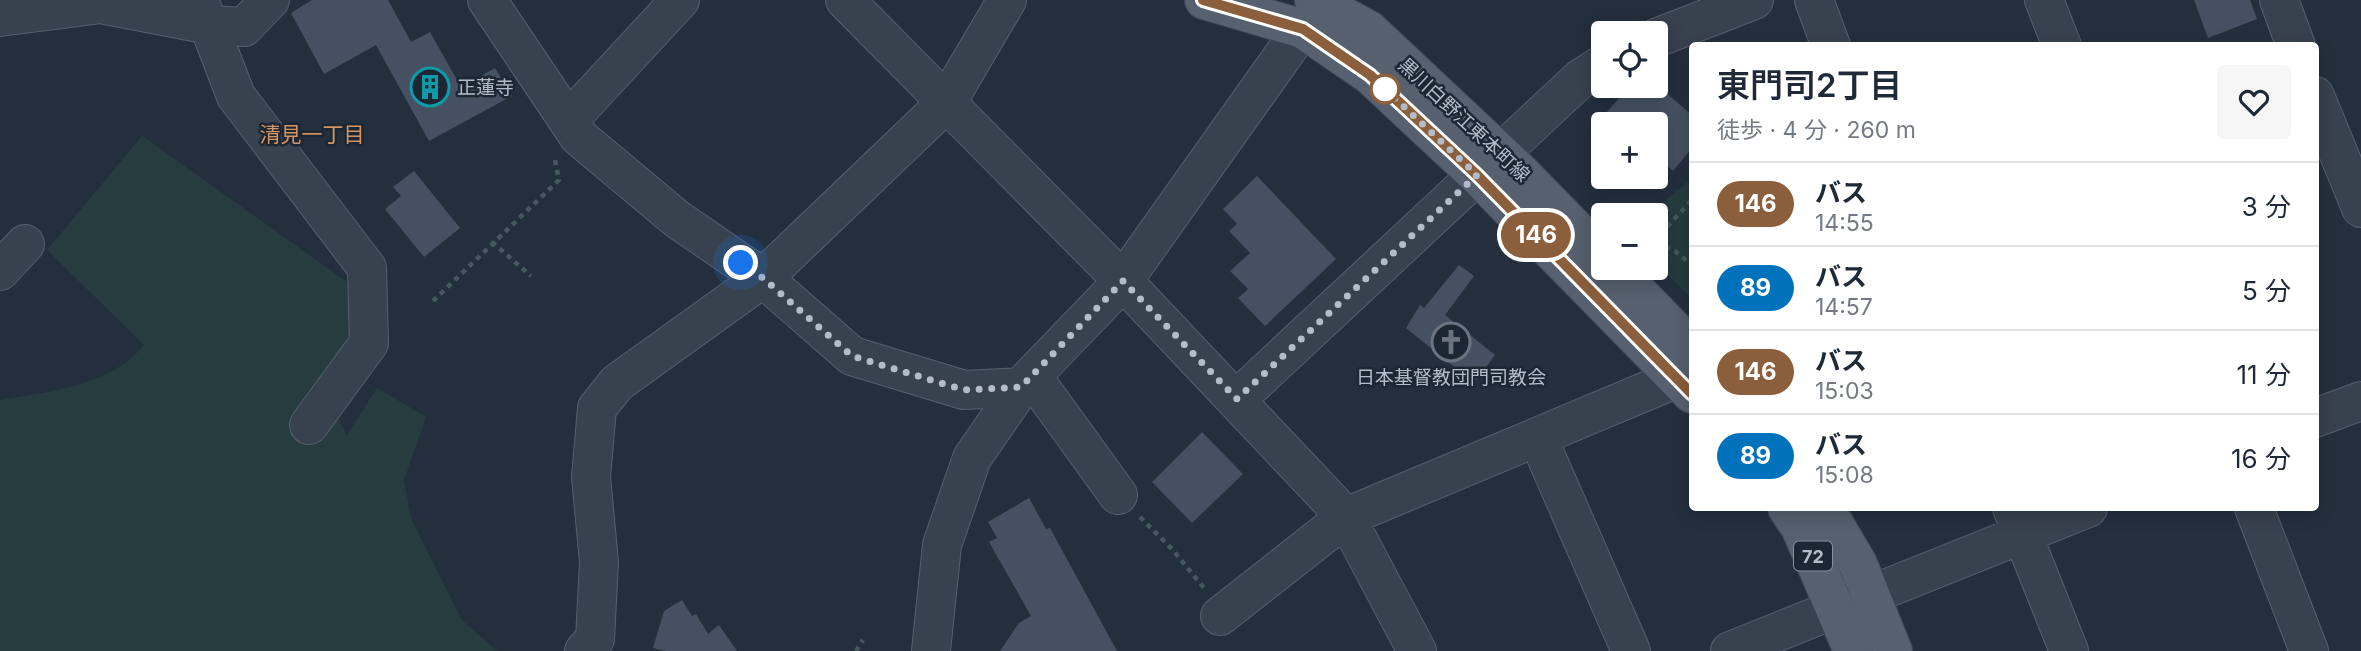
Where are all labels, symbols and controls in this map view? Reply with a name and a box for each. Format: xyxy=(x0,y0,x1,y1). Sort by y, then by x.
map controls xyxy=(1591,21,1668,280)
button: locate xyxy=(1591,21,1668,98)
street label: 黒川白野江東本町線 xyxy=(1394,53,1534,187)
text: 東門司2丁目 xyxy=(1717,65,1903,105)
button: heart xyxy=(2217,65,2291,139)
building icon: 正蓮寺 xyxy=(409,66,451,108)
unlabelled marker xyxy=(1370,74,1400,104)
place label: 正蓮寺 xyxy=(457,76,514,99)
button: + xyxy=(1591,112,1668,189)
text: 徒歩 · 4 分 · 260 m xyxy=(1717,116,1916,144)
district label: 清見一丁目 xyxy=(260,122,365,147)
text: バス xyxy=(1815,177,1867,208)
text: 146 xyxy=(1734,189,1777,218)
text: 3 分 xyxy=(2242,191,2291,222)
button: − xyxy=(1591,203,1668,280)
text: 14:55 xyxy=(1815,209,1874,237)
line badge: 146 xyxy=(1496,212,1576,258)
text: 146 xyxy=(1515,220,1557,249)
your location xyxy=(723,245,758,280)
text: バス xyxy=(1815,261,1867,292)
text: 89 xyxy=(1740,273,1771,302)
text: 5 分 xyxy=(2242,275,2291,306)
text: 14:57 xyxy=(1815,293,1873,321)
church icon: 日本基督教団門司教会 xyxy=(1430,321,1472,363)
text: バス xyxy=(1815,345,1867,376)
text: 146 xyxy=(1734,357,1777,386)
text: 11 分 xyxy=(2237,359,2291,390)
place label: 日本基督教団門司教会 xyxy=(1356,366,1546,389)
text: 15:03 xyxy=(1815,377,1874,405)
text: バス xyxy=(1815,429,1867,460)
text: 89 xyxy=(1740,441,1771,470)
text: 16 分 xyxy=(2231,443,2291,474)
text: 15:08 xyxy=(1815,461,1874,489)
road number: 72 xyxy=(1794,542,1832,570)

